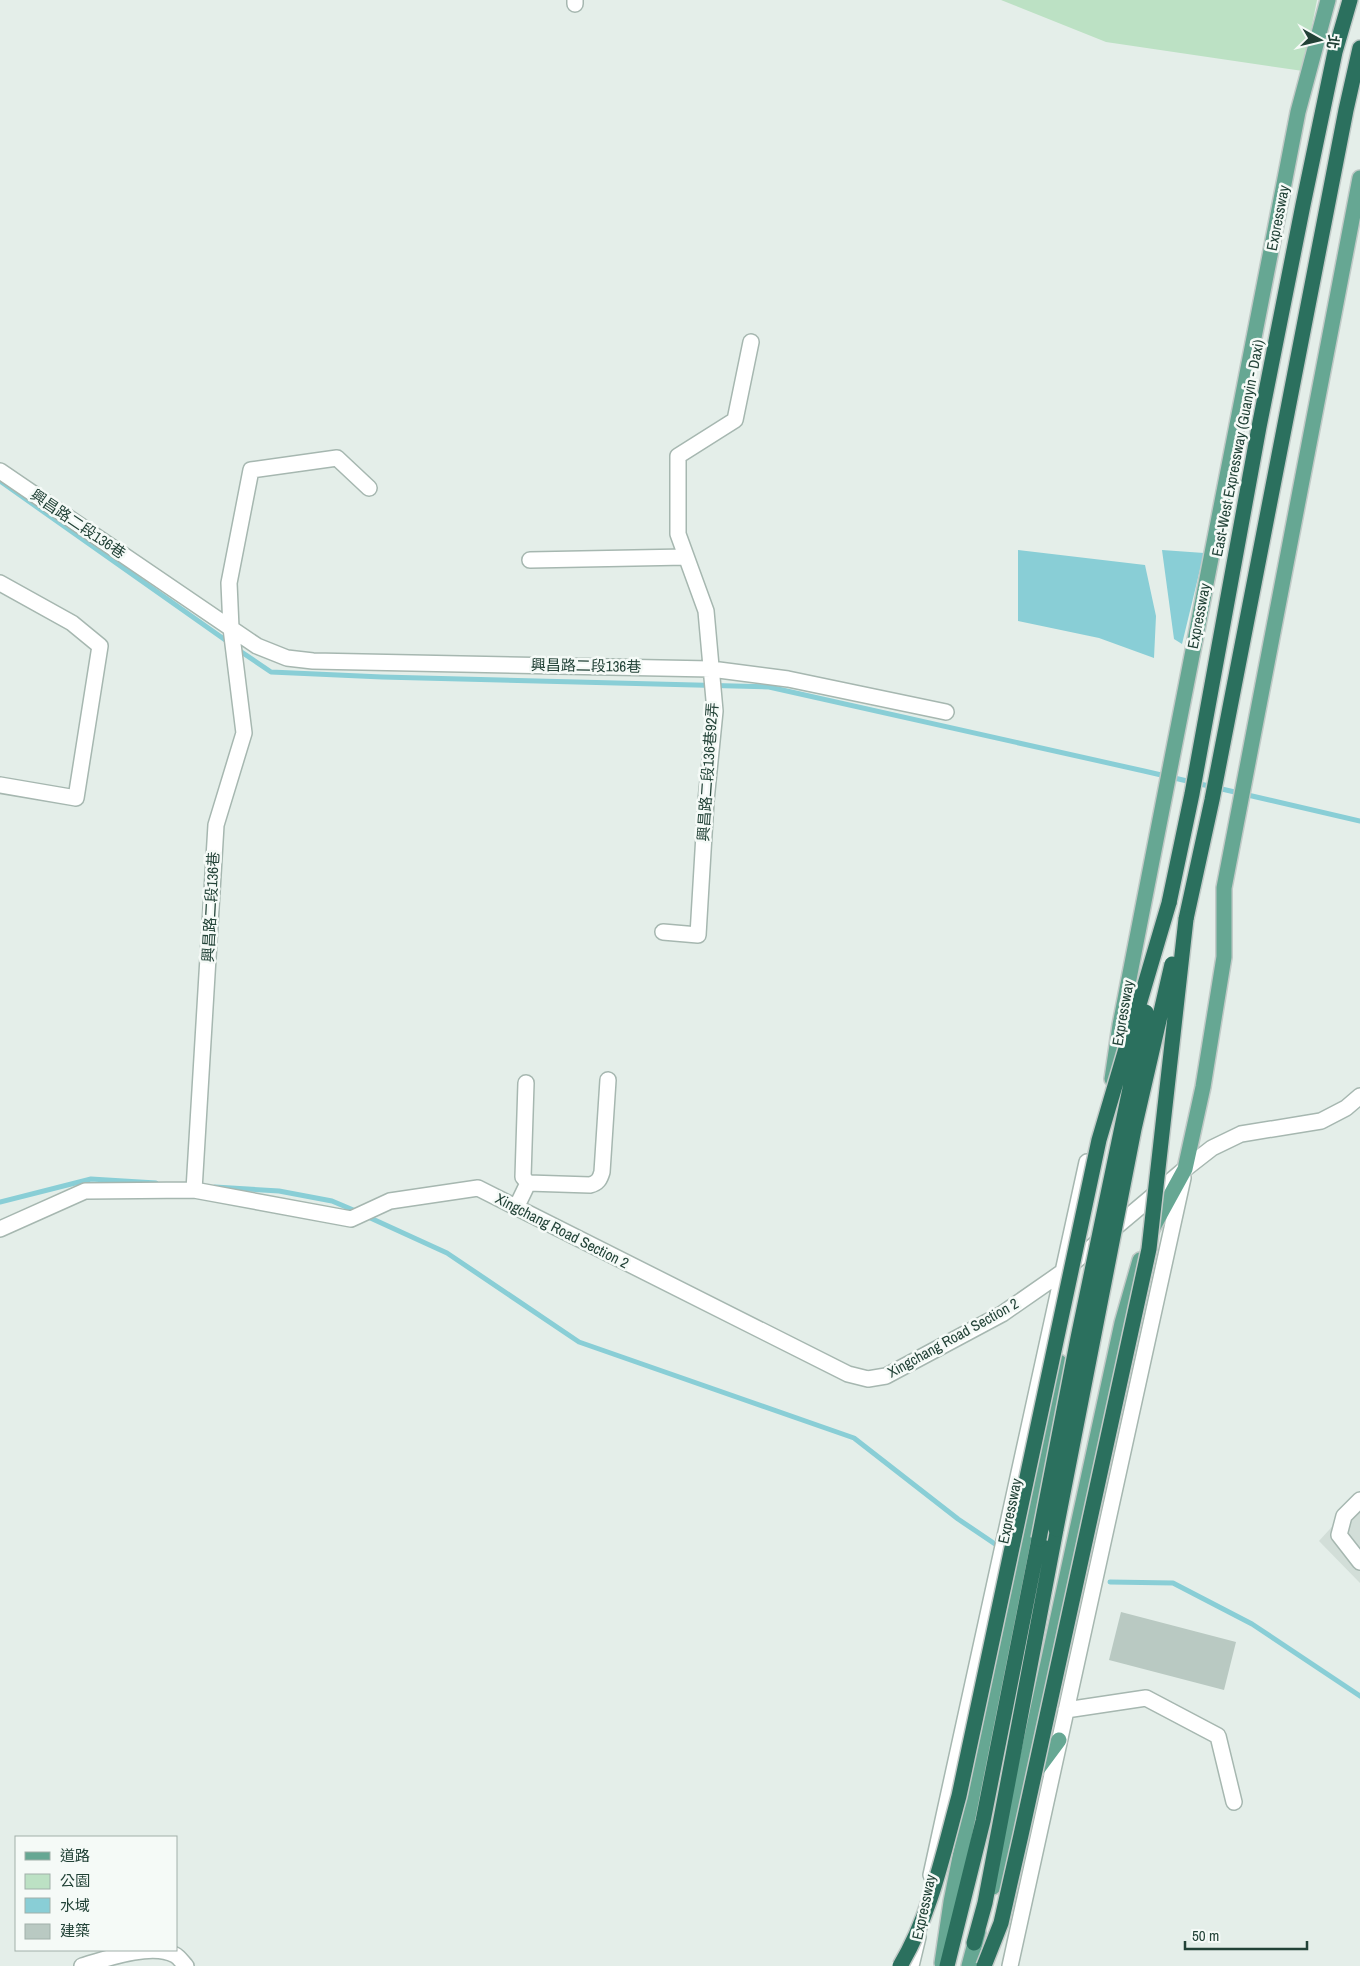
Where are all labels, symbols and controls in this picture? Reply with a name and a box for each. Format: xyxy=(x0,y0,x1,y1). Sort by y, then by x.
north arrow xyxy=(1295,15,1345,65)
text: 北 xyxy=(1323,34,1343,50)
street label: Expressway xyxy=(1261,183,1294,252)
street label: East-West Expressway (Guanyin - Daxi) xyxy=(1206,338,1269,558)
street label: 興昌路二段136巷 xyxy=(27,484,130,563)
street label: Expressway xyxy=(1182,581,1215,650)
street label: 興昌路二段136巷 xyxy=(531,654,641,677)
street label: 興昌路二段136巷92弄 xyxy=(692,702,723,842)
street label: 興昌路二段136巷 xyxy=(197,851,224,963)
street label: Expressway xyxy=(1106,978,1139,1047)
street label: Xingchang Road Section 2 xyxy=(492,1188,633,1273)
street label: Xingchang Road Section 2 xyxy=(883,1293,1022,1382)
street label: Expressway xyxy=(992,1475,1027,1546)
legend xyxy=(15,1836,178,1951)
text: 道路 xyxy=(60,1845,90,1866)
text: 公園 xyxy=(60,1870,90,1891)
street label: Expressway xyxy=(906,1871,941,1942)
text: 水域 xyxy=(60,1895,90,1916)
scale bar xyxy=(1185,1918,1308,1950)
text: 建築 xyxy=(60,1920,90,1941)
text: 50 m xyxy=(1192,1925,1219,1946)

